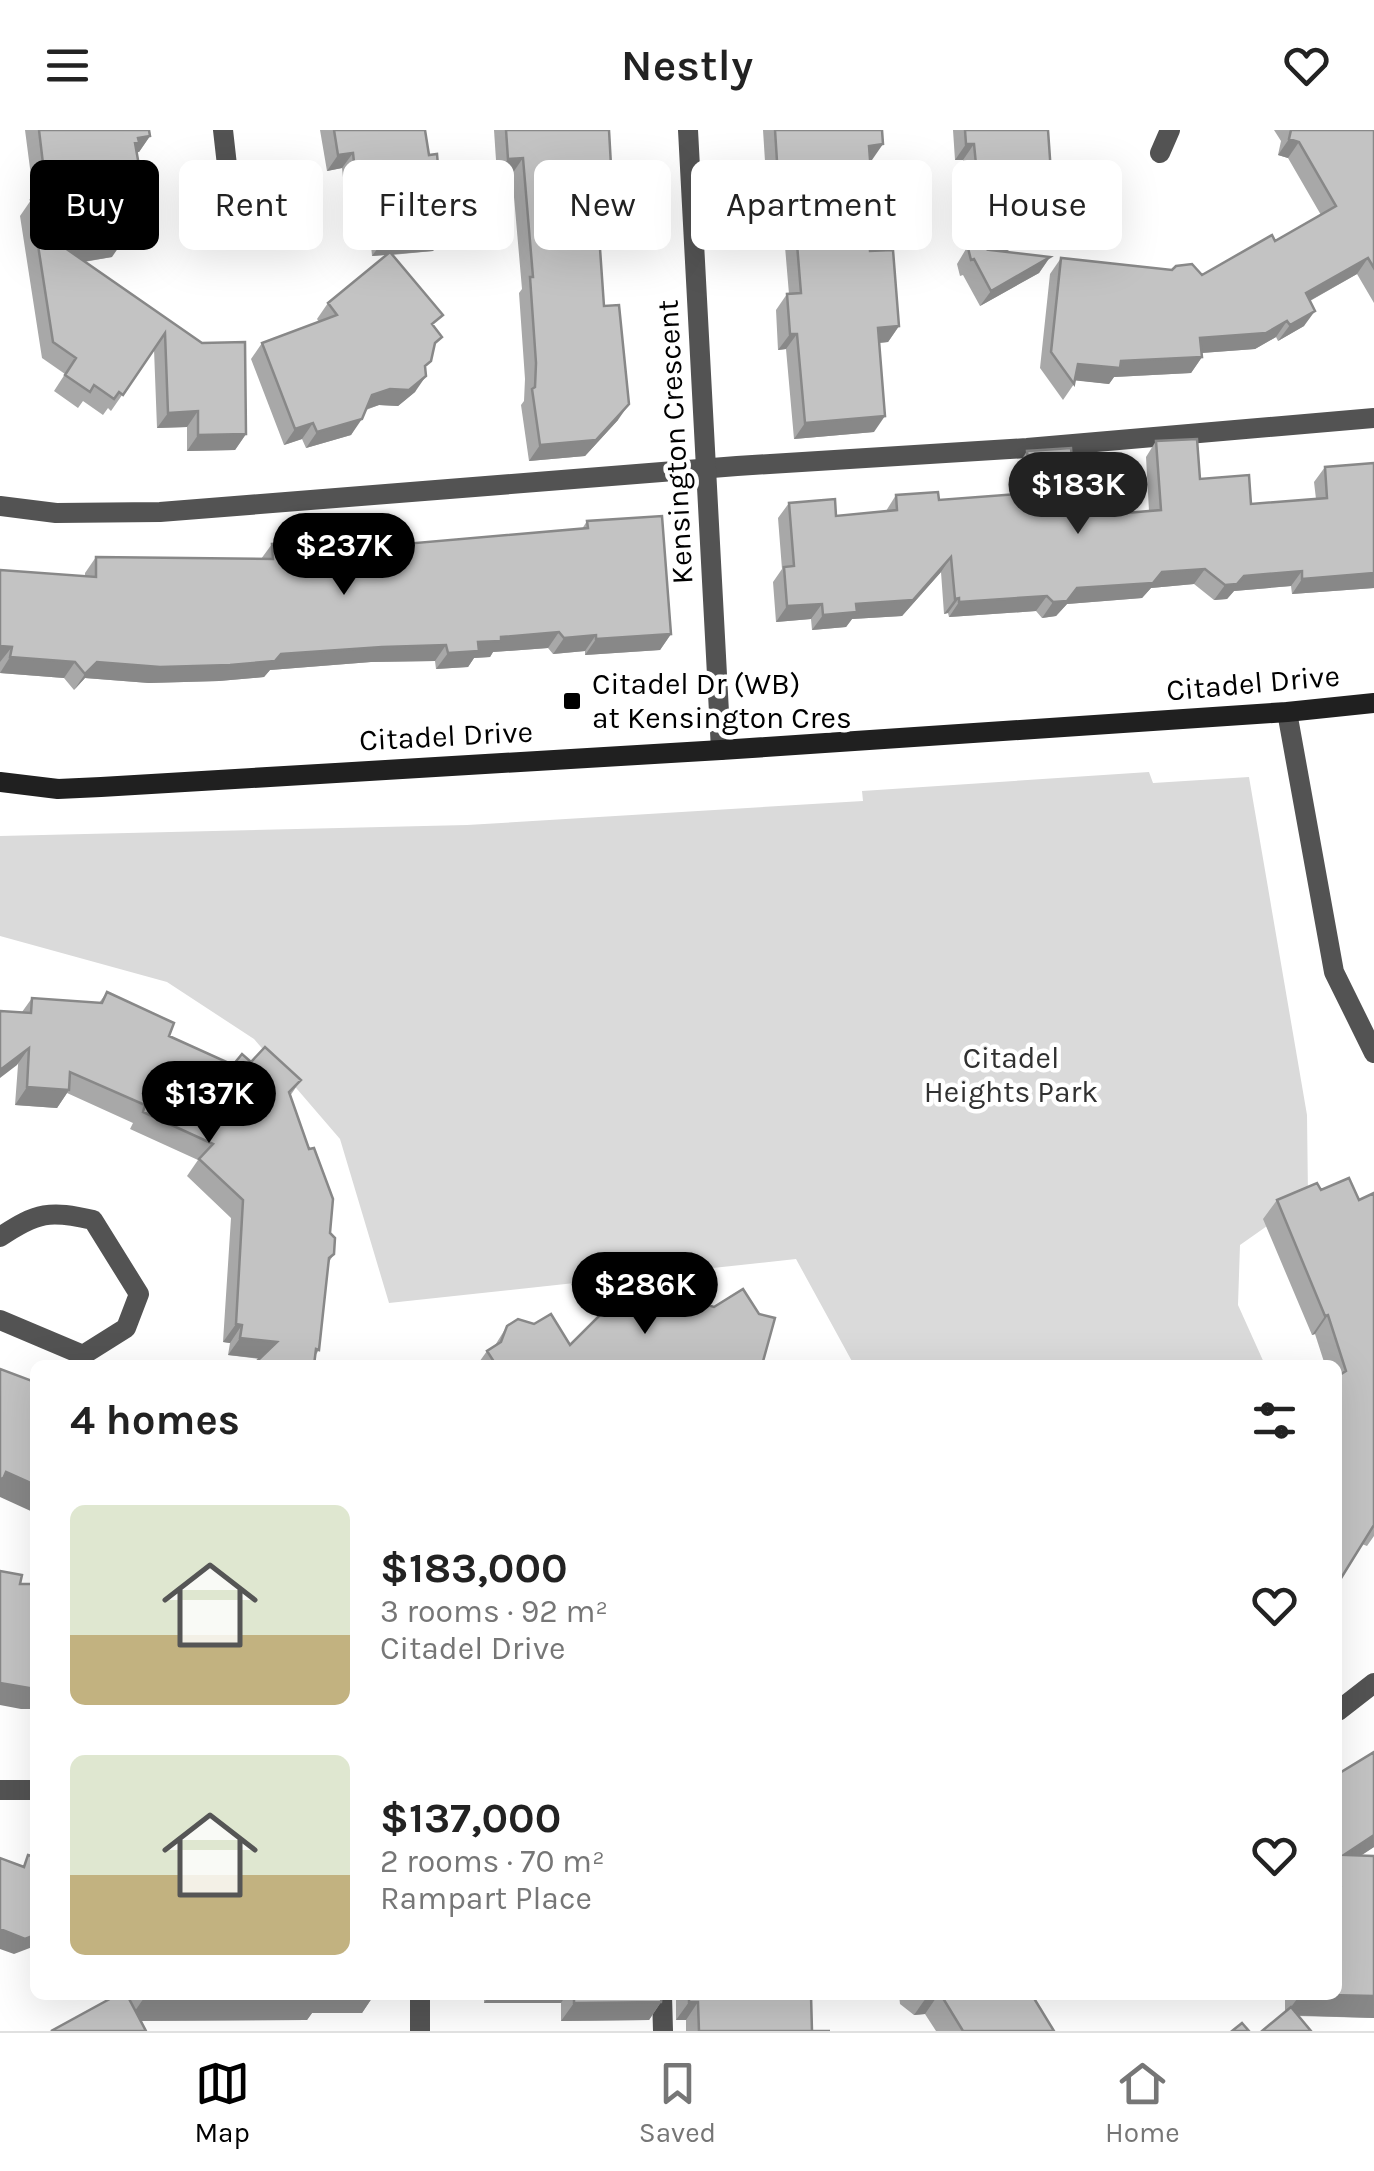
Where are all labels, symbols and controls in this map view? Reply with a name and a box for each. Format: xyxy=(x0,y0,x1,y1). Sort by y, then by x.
icon: menu xyxy=(40,38,95,93)
icon: heart xyxy=(1279,38,1334,93)
text: Nestly xyxy=(621,39,753,91)
chip: Buy xyxy=(30,160,159,250)
chip: Rent xyxy=(179,160,323,250)
chip: Filters xyxy=(343,160,514,250)
chip: New xyxy=(534,160,671,250)
chip: Apartment xyxy=(691,160,932,250)
chip: House xyxy=(952,160,1122,250)
street label: Kensington Crescent xyxy=(650,299,700,585)
pin: $183K xyxy=(1008,452,1148,537)
text: $183K xyxy=(1031,466,1125,503)
pin: $237K xyxy=(274,513,414,598)
text: $237K xyxy=(295,527,393,564)
street label: Citadel Drive xyxy=(1165,657,1341,709)
place label: Citadel Dr (WB) at Kensington Cres xyxy=(592,666,852,736)
marker: Citadel Dr (WB) at Kensington Cres xyxy=(561,690,583,712)
street label: Citadel Drive xyxy=(358,713,534,759)
park label: Citadel Heights Park xyxy=(924,1040,1098,1110)
pin: $137K xyxy=(139,1061,279,1146)
text: $137K xyxy=(164,1075,254,1112)
pin: $286K xyxy=(575,1252,715,1337)
text: $286K xyxy=(594,1266,696,1303)
icon: filters xyxy=(1247,1393,1302,1448)
text: 4 homes xyxy=(70,1395,240,1445)
text: $183,000 xyxy=(380,1543,568,1593)
icon: home xyxy=(150,1545,270,1665)
icon: heart xyxy=(1247,1578,1302,1633)
text: 3 rooms · 92 m² xyxy=(380,1593,608,1630)
text: Citadel Drive xyxy=(380,1630,566,1667)
text: $137,000 xyxy=(380,1793,561,1843)
icon: home xyxy=(150,1795,270,1915)
icon: heart xyxy=(1247,1828,1302,1883)
text: 2 rooms · 70 m² xyxy=(380,1843,605,1880)
text: Rampart Place xyxy=(380,1880,592,1917)
tab: Map xyxy=(194,2056,250,2149)
tab: Saved xyxy=(639,2056,716,2149)
tab: Home xyxy=(1105,2056,1180,2149)

